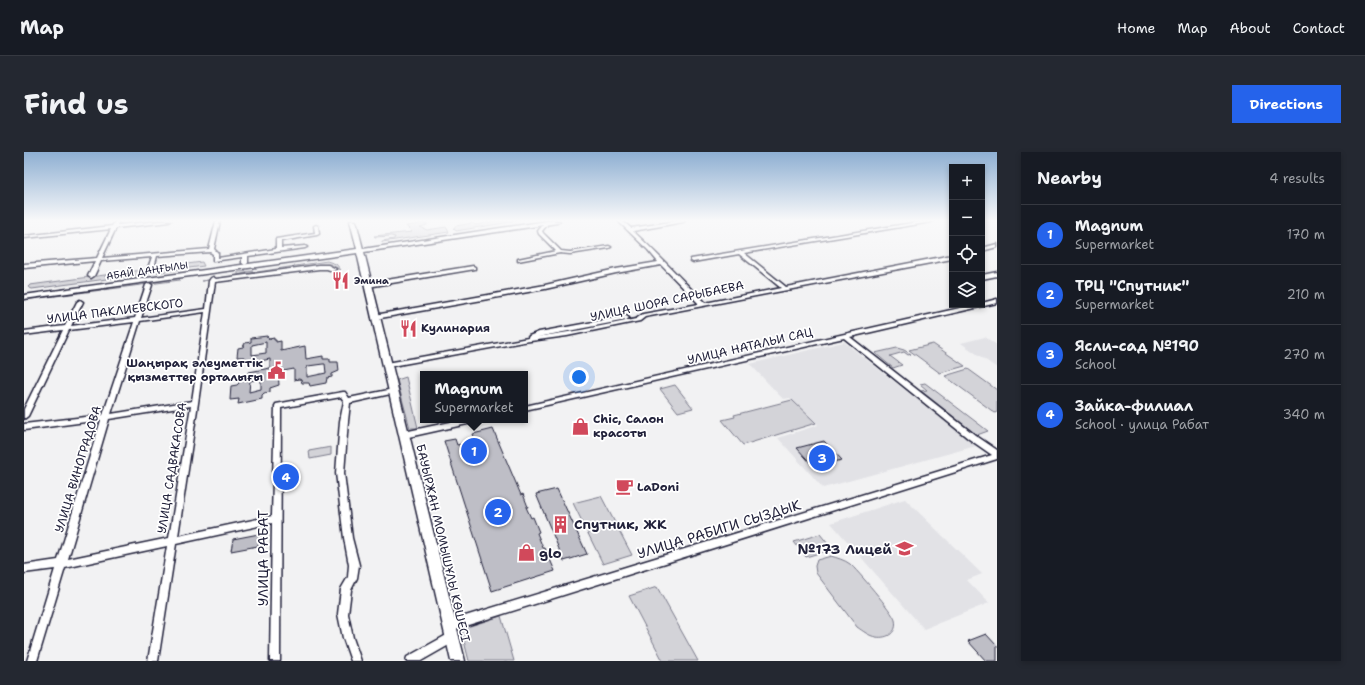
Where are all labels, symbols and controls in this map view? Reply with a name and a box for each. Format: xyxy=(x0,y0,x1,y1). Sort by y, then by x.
text: Map xyxy=(20,15,64,40)
text: Home xyxy=(1117,19,1156,37)
text: Map xyxy=(1178,19,1208,37)
text: About xyxy=(1230,19,1271,37)
text: Contact xyxy=(1293,19,1345,37)
text: Find us xyxy=(24,85,129,123)
button: Directions xyxy=(1232,85,1341,123)
map controls xyxy=(949,164,985,308)
button: + xyxy=(949,164,985,200)
text: Nearby xyxy=(1037,167,1102,189)
text: 4 results xyxy=(1269,170,1325,187)
button: − xyxy=(949,200,985,236)
text: Magnum xyxy=(1075,216,1143,236)
text: 1 xyxy=(1047,226,1053,243)
text: 170 m xyxy=(1287,226,1325,243)
button: locate xyxy=(949,236,985,272)
text: Supermarket xyxy=(1075,236,1154,253)
street label: АБАЙ ДАҢҒЫЛЫ xyxy=(105,258,189,283)
restaurant icon: Эмина xyxy=(331,270,351,290)
button: layers xyxy=(949,272,985,308)
place label: Эмина xyxy=(354,274,389,287)
text: ТРЦ "Спутник" xyxy=(1075,276,1189,296)
street label: УЛИЦА ШОРА САРЫБАЕВА xyxy=(589,277,746,325)
text: 2 xyxy=(1045,286,1055,303)
text: 210 m xyxy=(1287,286,1325,303)
street label: УЛИЦА ПАКЛИЕВСКОГО xyxy=(46,295,184,327)
text: Supermarket xyxy=(1075,296,1154,313)
restaurant icon: Кулинария xyxy=(398,318,418,338)
place label: Кулинария xyxy=(421,320,490,336)
street label: УЛИЦА НАТАЛЬИ САЦ xyxy=(686,324,815,368)
text: Ясли-сад №190 xyxy=(1075,336,1199,356)
text: 3 xyxy=(1045,346,1055,363)
text: 270 m xyxy=(1283,346,1325,363)
place label: Шаңырақ әлеуметтік қызметтер орталығы xyxy=(126,355,263,385)
text: School xyxy=(1075,356,1116,373)
public building icon: Шаңырақ әлеуметтік қызметтер орталығы xyxy=(266,360,286,380)
your location xyxy=(569,367,589,387)
popup xyxy=(420,371,528,423)
text: Magnum xyxy=(434,379,503,399)
text: Зайка-филиал xyxy=(1075,396,1193,416)
text: Supermarket xyxy=(434,399,514,416)
street label: УЛИЦА САДВАКАСОВА xyxy=(154,401,190,535)
street label: УЛИЦА ВИНОГРАДОВА xyxy=(51,403,105,534)
text: 4 xyxy=(1045,406,1055,423)
text: 340 m xyxy=(1283,406,1325,423)
place label: Chic, Салон красоты xyxy=(593,411,664,441)
shop icon: Chic, Салон красоты xyxy=(570,416,590,436)
text: School · улица Рабат xyxy=(1075,416,1209,433)
pin: 1 xyxy=(461,436,487,466)
street label: БАУЫРЖАН МОМЫШҰЛЫ КӨШЕСІ xyxy=(412,442,474,644)
pin: 3 xyxy=(809,443,835,473)
pin: 4 xyxy=(273,462,299,492)
cafe icon: LaDoni xyxy=(614,477,634,497)
place label: LaDoni xyxy=(637,479,679,495)
street label: УЛИЦА РАБИГИ СЫЗДЫК xyxy=(635,496,803,562)
pin: 2 xyxy=(485,497,511,527)
street label: УЛИЦА РАБАТ xyxy=(254,509,272,606)
building icon: Спутник, ЖК xyxy=(551,514,571,534)
place label: Спутник, ЖК xyxy=(574,515,667,533)
school or university icon: №173 Лицей xyxy=(895,539,915,559)
place label: №173 Лицей xyxy=(797,540,892,558)
shop icon: glo xyxy=(516,543,536,563)
place label: glo xyxy=(539,544,562,562)

